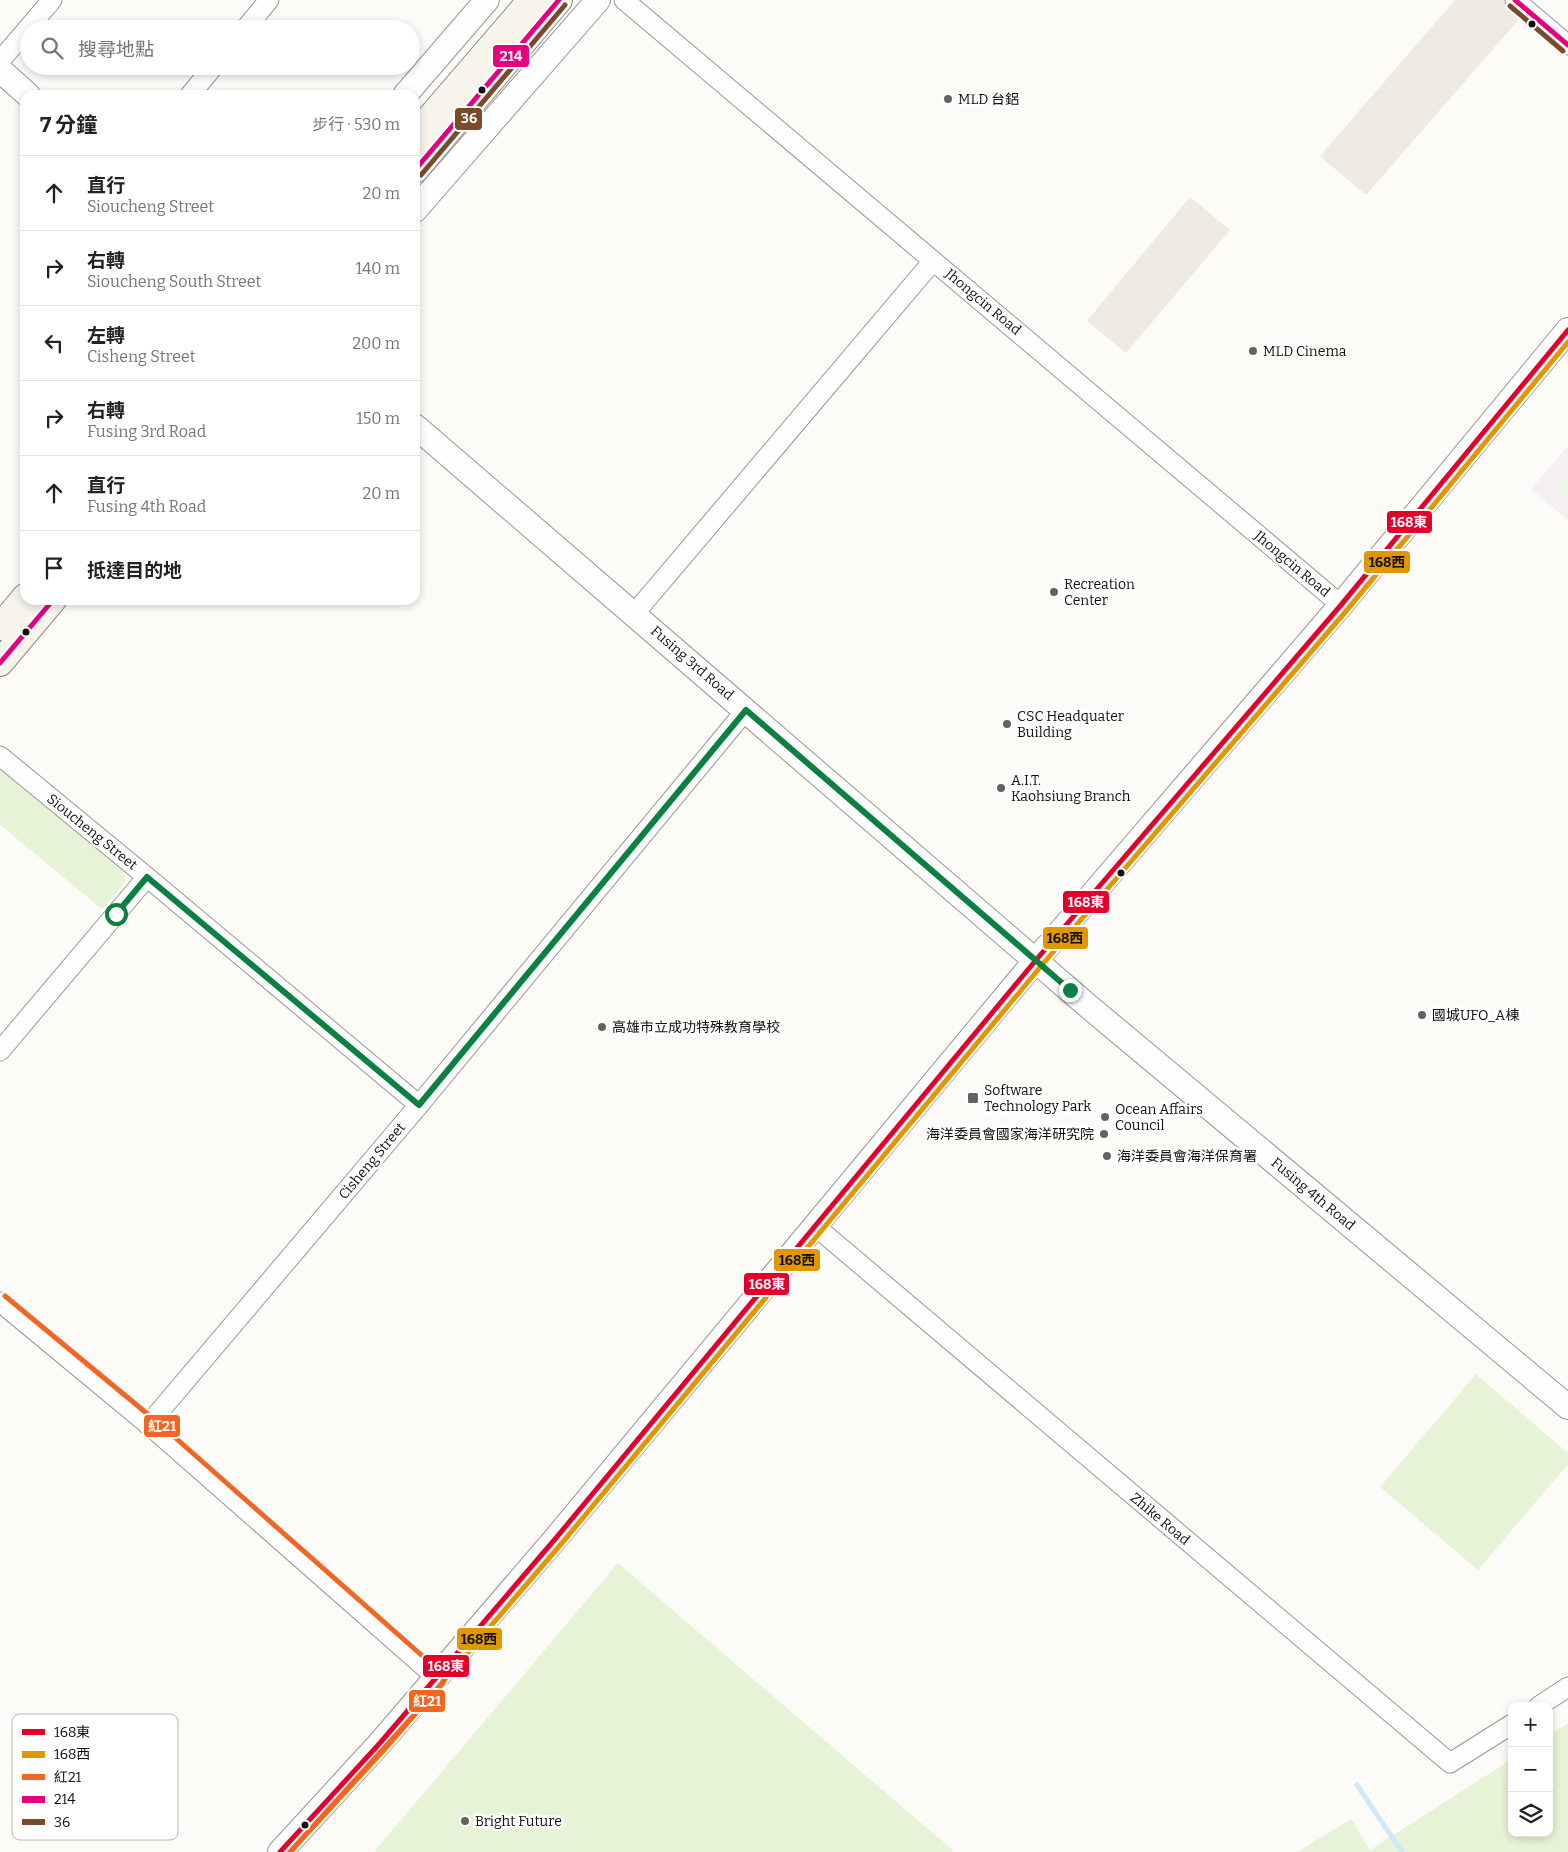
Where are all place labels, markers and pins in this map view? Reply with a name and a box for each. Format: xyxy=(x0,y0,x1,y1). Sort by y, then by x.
unlabelled marker xyxy=(1527,19,1537,29)
unlabelled marker xyxy=(477,85,487,95)
place label: MLD 台鋁 xyxy=(958,91,1019,108)
marker: MLD 台鋁 xyxy=(942,93,954,105)
place label: MLD Cinema xyxy=(1263,343,1347,360)
marker: MLD Cinema xyxy=(1247,345,1259,357)
place label: Recreation Center xyxy=(1064,576,1135,609)
marker: Recreation Center xyxy=(1048,586,1060,598)
unlabelled marker xyxy=(21,627,31,637)
place label: CSC Headquater Building xyxy=(1017,708,1124,741)
marker: CSC Headquater Building xyxy=(1001,718,1013,730)
place label: A.I.T. Kaohsiung Branch xyxy=(1011,772,1131,805)
marker: A.I.T. Kaohsiung Branch xyxy=(995,782,1007,794)
unlabelled marker xyxy=(1116,868,1126,878)
place label: 國城UFO_A棟 xyxy=(1432,1007,1519,1024)
marker: 國城UFO_A棟 xyxy=(1416,1009,1428,1021)
place label: 高雄市立成功特殊教育學校 xyxy=(612,1019,780,1036)
marker: 高雄市立成功特殊教育學校 xyxy=(596,1021,608,1033)
place label: Software Technology Park xyxy=(984,1082,1091,1115)
marker: Software Technology Park xyxy=(966,1091,980,1105)
place label: Ocean Affairs Council xyxy=(1115,1101,1203,1134)
marker: Ocean Affairs Council xyxy=(1099,1111,1111,1123)
place label: 海洋委員會國家海洋研究院 xyxy=(926,1126,1094,1143)
marker: 海洋委員會國家海洋研究院 xyxy=(1098,1128,1110,1140)
place label: 海洋委員會海洋保育署 xyxy=(1117,1148,1257,1165)
marker: 海洋委員會海洋保育署 xyxy=(1101,1150,1113,1162)
place label: Bright Future xyxy=(475,1813,562,1830)
marker: Bright Future xyxy=(459,1815,471,1827)
unlabelled marker xyxy=(300,1820,310,1830)

